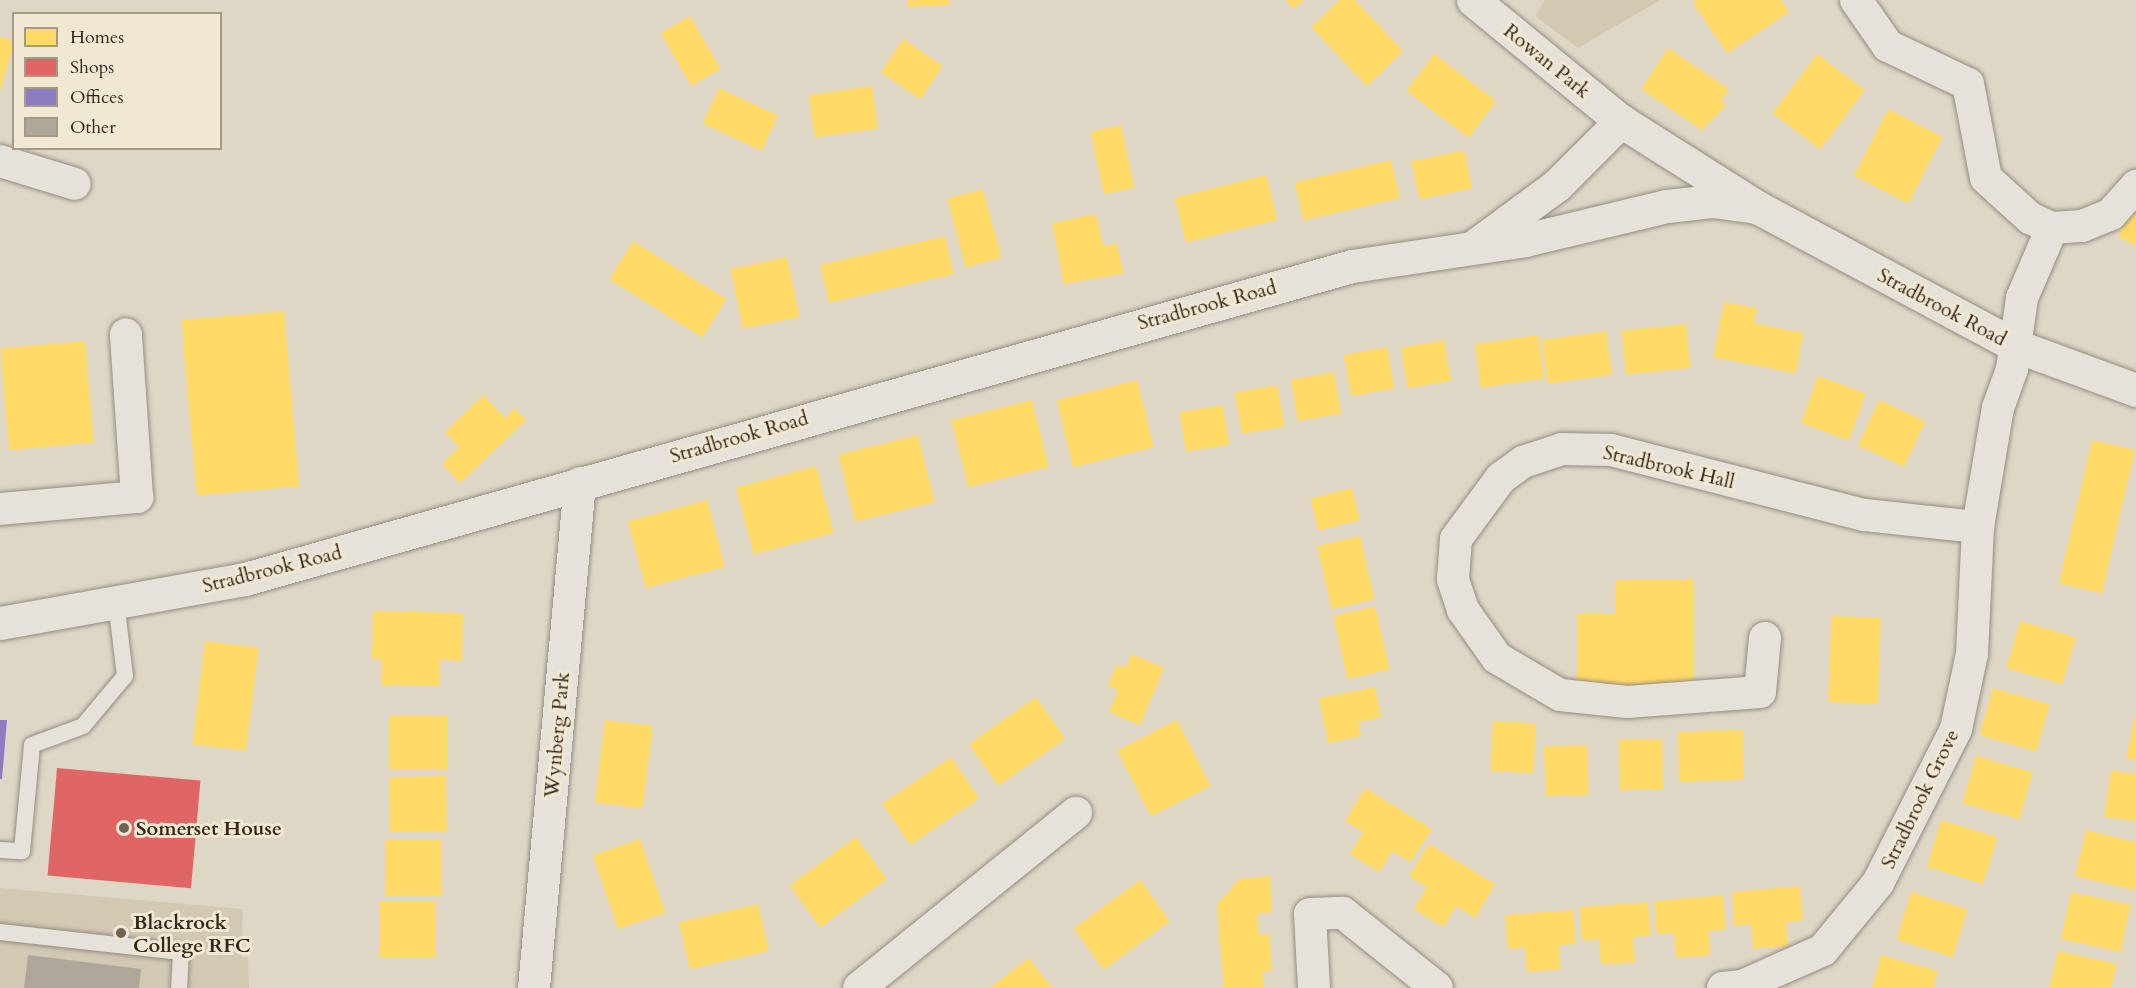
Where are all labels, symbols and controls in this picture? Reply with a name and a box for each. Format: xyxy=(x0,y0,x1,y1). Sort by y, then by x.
legend xyxy=(12,12,222,150)
street label: Rowan Park xyxy=(1499,19,1595,103)
text: Homes xyxy=(70,25,124,50)
text: Shops xyxy=(70,55,114,80)
text: Offices xyxy=(70,85,124,110)
text: Other xyxy=(70,115,116,140)
street label: Stradbrook Road xyxy=(1873,263,2011,351)
street label: Stradbrook Road xyxy=(1135,275,1279,335)
street label: Stradbrook Road xyxy=(667,406,811,468)
street label: Stradbrook Hall xyxy=(1601,440,1737,494)
street label: Stradbrook Road xyxy=(200,540,344,598)
street label: Wynberg Park xyxy=(540,671,574,799)
street label: Stradbrook Grove xyxy=(1876,726,1964,872)
place label: Somerset House xyxy=(136,816,282,840)
marker: Somerset House xyxy=(117,821,131,835)
place label: Blackrock College RFC xyxy=(133,910,251,957)
marker: Blackrock College RFC xyxy=(114,926,128,940)

